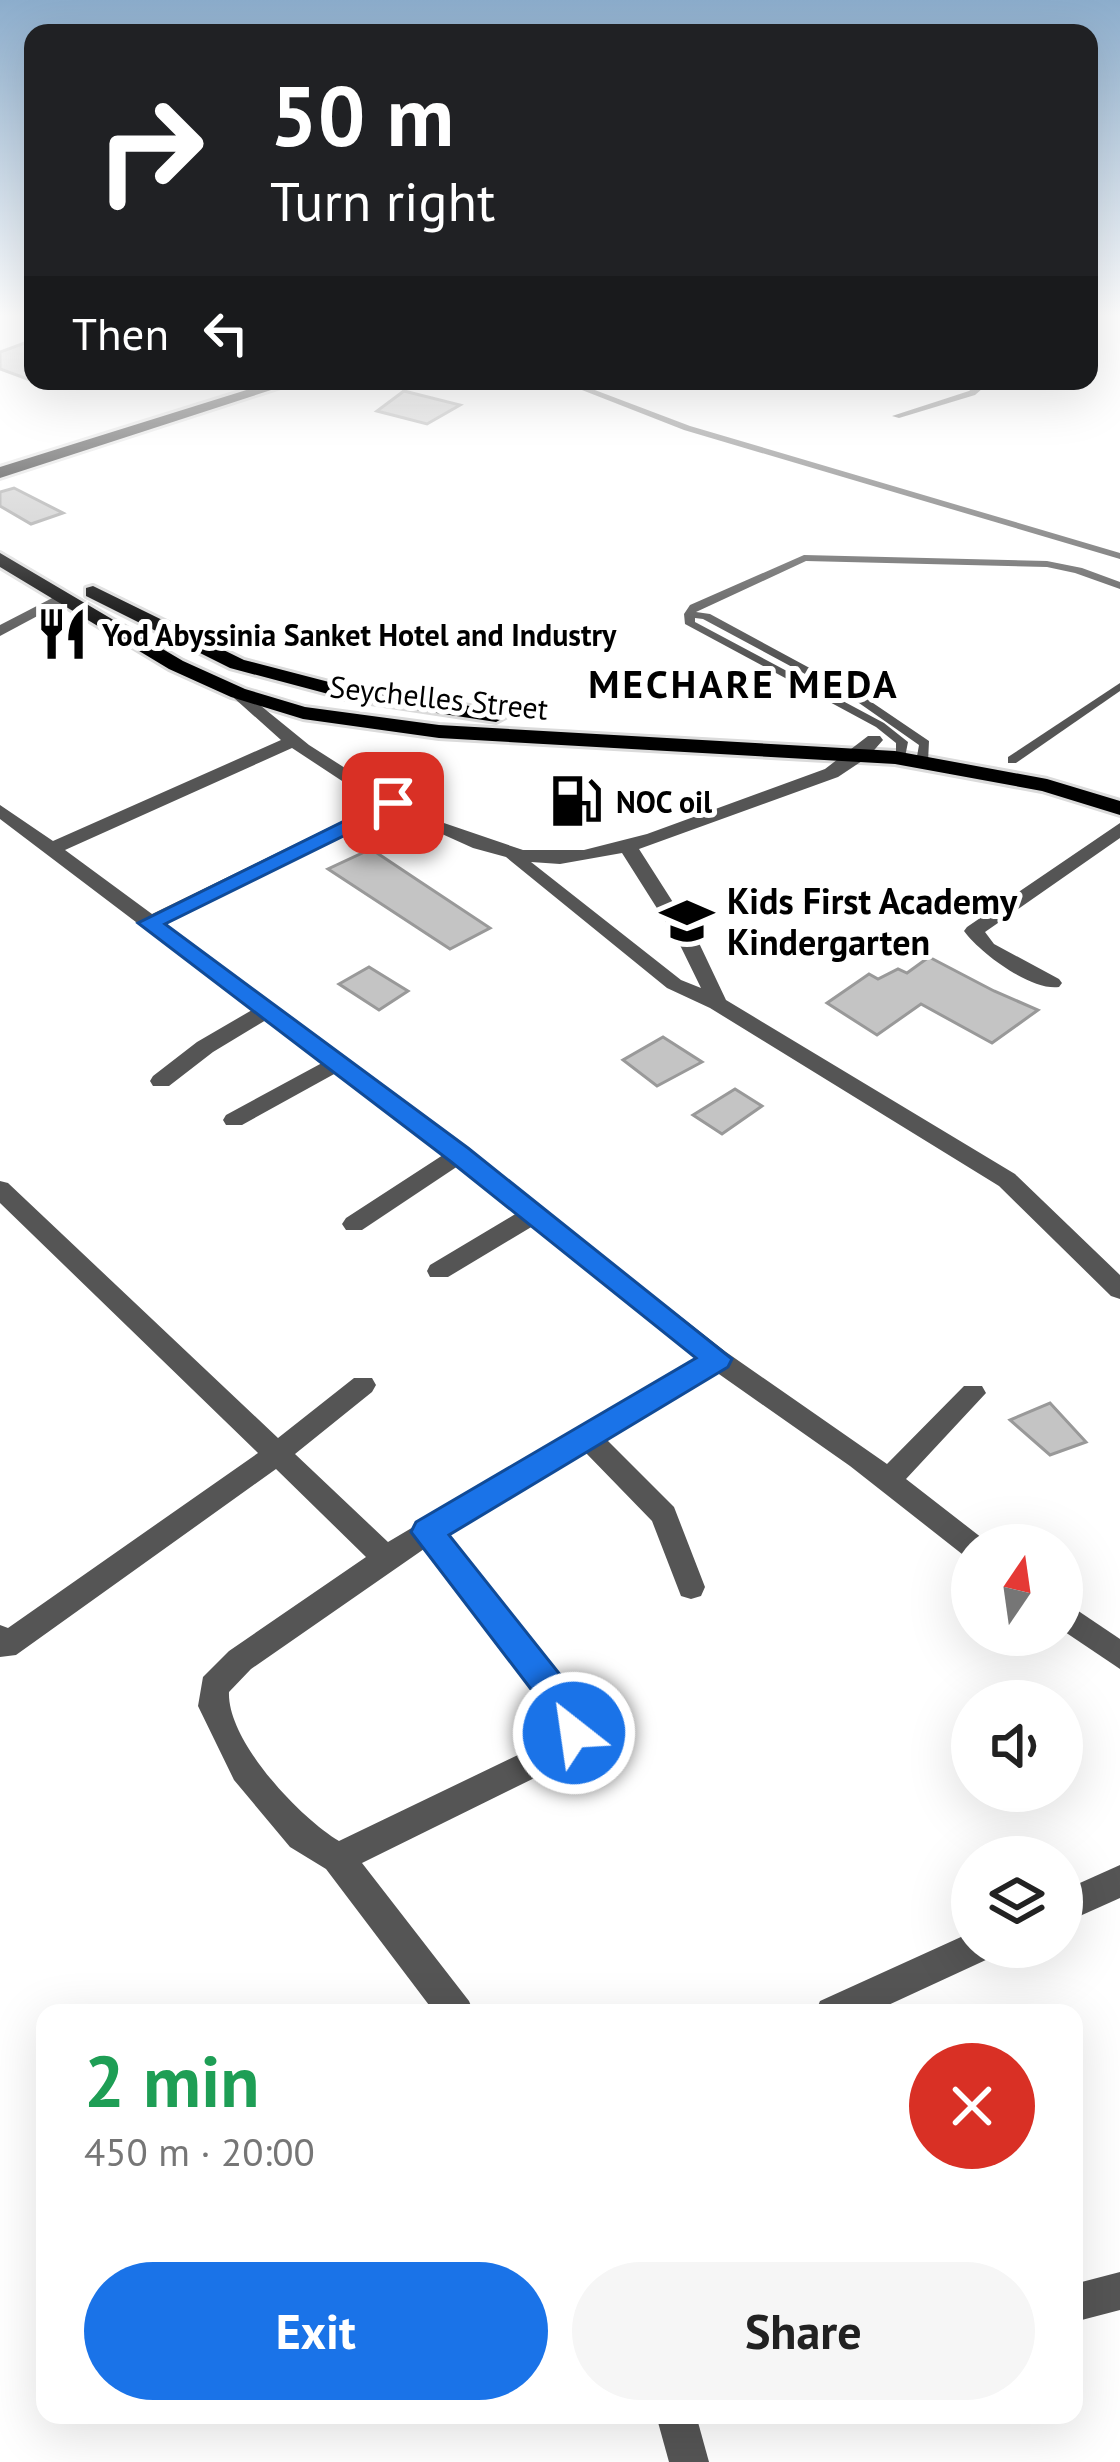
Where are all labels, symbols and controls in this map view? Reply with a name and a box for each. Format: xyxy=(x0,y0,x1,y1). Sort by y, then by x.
text: 50 m xyxy=(270,60,454,169)
icon: right xyxy=(72,72,228,228)
text: Turn right xyxy=(270,166,495,236)
icon: left xyxy=(193,300,259,366)
text: Then xyxy=(72,304,169,362)
restaurant icon: Yod Abyssinia Sanket Hotel and Industry xyxy=(33,605,91,663)
place label: Yod Abyssinia Sanket Hotel and Industry xyxy=(101,615,617,654)
district label: MECHARE MEDA xyxy=(588,658,900,709)
street label: Seychelles Street xyxy=(328,666,550,728)
pin xyxy=(342,752,444,854)
icon: arrive xyxy=(360,770,426,836)
fuel station icon: NOC oil xyxy=(547,772,605,830)
place label: NOC oil xyxy=(616,782,712,821)
place label: Kids First Academy Kindergarten xyxy=(727,877,1018,965)
school or university icon: Kids First Academy Kindergarten xyxy=(658,892,716,950)
north arrow xyxy=(951,1524,1083,1656)
map controls xyxy=(951,1524,1083,1968)
position arrow xyxy=(511,1670,637,1796)
button: sound xyxy=(951,1680,1083,1812)
button: layers xyxy=(951,1836,1083,1968)
text: 2 min xyxy=(84,2034,260,2127)
button: close xyxy=(909,2043,1035,2169)
text: 450 m · 20:00 xyxy=(84,2126,315,2177)
button: Exit xyxy=(84,2262,548,2400)
button: Share xyxy=(572,2262,1035,2400)

